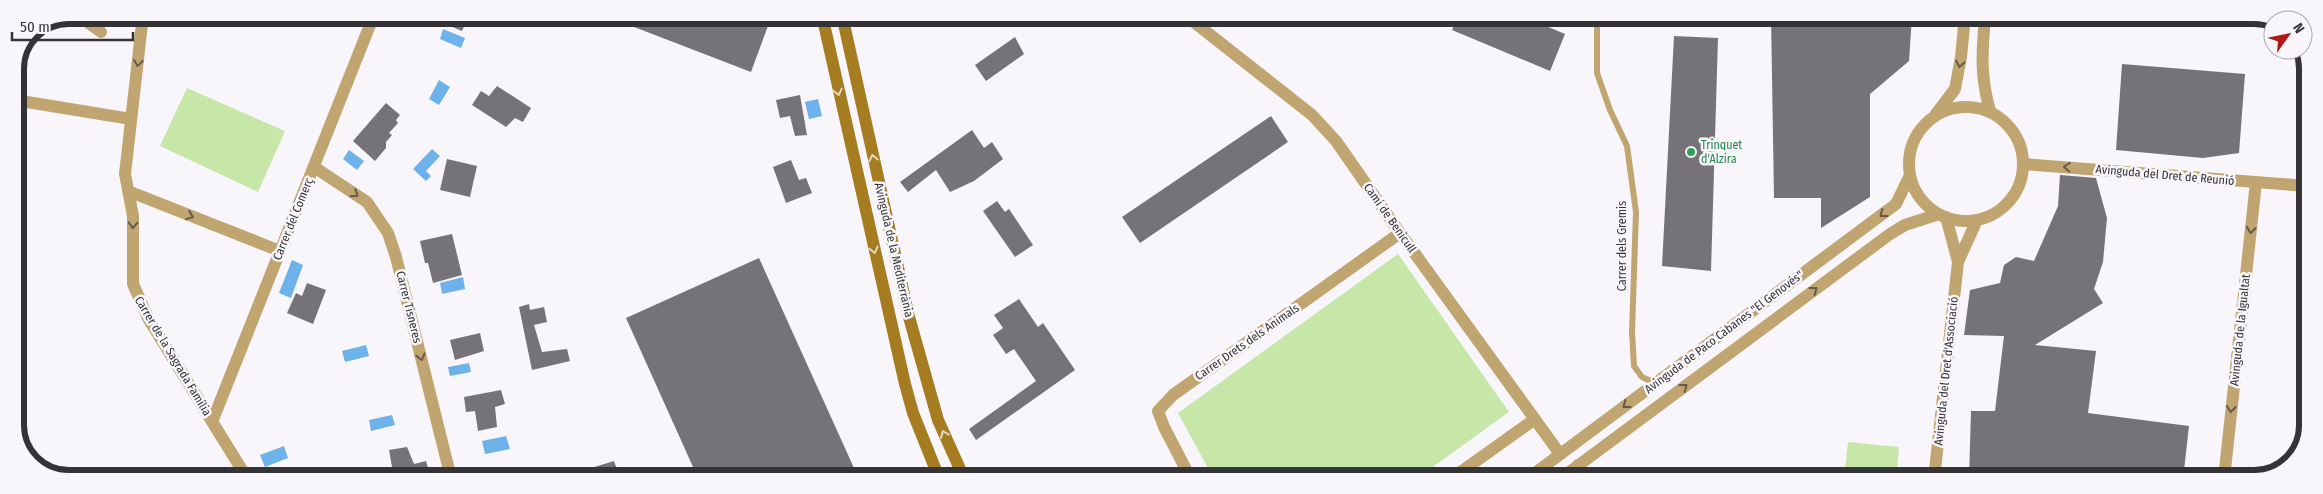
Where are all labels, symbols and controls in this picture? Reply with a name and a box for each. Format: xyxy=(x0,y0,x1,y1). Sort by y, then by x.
scale bar xyxy=(12,10,134,42)
north arrow xyxy=(2263,10,2313,60)
text: 50 m xyxy=(20,18,50,36)
text: N xyxy=(2289,20,2308,36)
one-way arrow xyxy=(133,59,143,68)
one-way arrow xyxy=(1955,60,1965,69)
one-way arrow xyxy=(832,87,843,96)
place label: Trinquet d'Alzira xyxy=(1701,138,1742,166)
marker: Trinquet d'Alzira xyxy=(1685,146,1697,158)
one-way arrow xyxy=(868,154,879,163)
one-way arrow xyxy=(2063,162,2071,173)
street label: Avinguda del Dret de Reunió xyxy=(2095,162,2235,188)
street label: Carrer del Comerç xyxy=(270,176,316,262)
street label: Avinguda de la Mediterrània xyxy=(872,181,916,319)
street label: Camí de Benicull xyxy=(1361,181,1419,255)
one-way arrow xyxy=(350,188,359,197)
street label: Carrer dels Gremis xyxy=(1615,201,1629,291)
one-way arrow xyxy=(1879,208,1889,217)
one-way arrow xyxy=(185,209,194,220)
one-way arrow xyxy=(128,221,138,229)
one-way arrow xyxy=(2246,227,2257,235)
one-way arrow xyxy=(868,246,879,254)
street label: Avinguda de Paco Cabanes "El Genovés" xyxy=(1642,268,1806,396)
street label: Carrer Tisneres xyxy=(393,270,425,344)
street label: Avinguda de la Igualtat xyxy=(2227,273,2253,387)
one-way arrow xyxy=(1808,288,1817,296)
street label: Carrer de la Sagrada Família xyxy=(132,294,214,418)
street label: Avinguda del Dret d'Associació xyxy=(1931,296,1961,446)
street label: Carrer Drets dels Animals xyxy=(1192,301,1302,383)
one-way arrow xyxy=(415,352,426,361)
one-way arrow xyxy=(1678,384,1688,393)
one-way arrow xyxy=(1622,399,1632,408)
one-way arrow xyxy=(2226,406,2237,414)
one-way arrow xyxy=(939,430,950,439)

